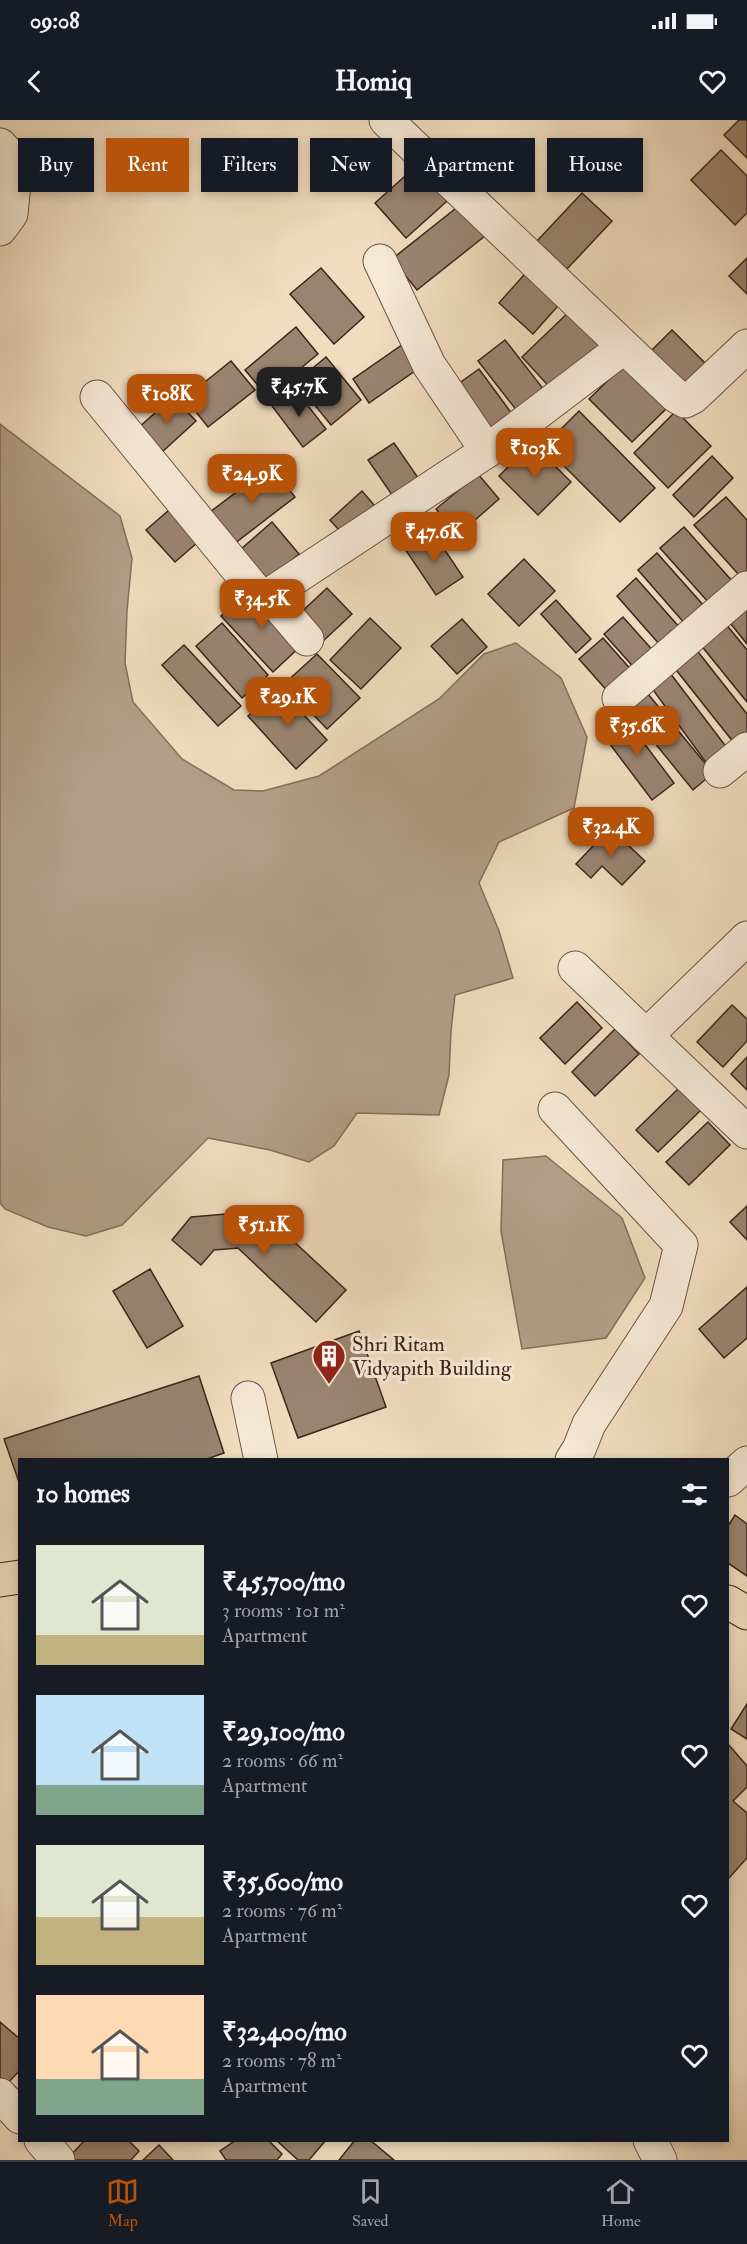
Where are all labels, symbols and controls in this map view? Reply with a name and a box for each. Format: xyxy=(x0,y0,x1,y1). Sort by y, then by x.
text: 09:08 xyxy=(30,7,80,35)
icon: back xyxy=(18,65,51,98)
text: Homiq xyxy=(335,65,412,98)
icon: heart xyxy=(696,65,729,98)
chip: Buy xyxy=(18,138,94,192)
chip: Rent xyxy=(106,138,189,192)
chip: Filters xyxy=(201,138,298,192)
chip: New xyxy=(310,138,392,192)
chip: Apartment xyxy=(404,138,535,192)
chip: House xyxy=(547,138,643,192)
pin: ₹45.7K xyxy=(250,367,348,418)
pin: ₹108K xyxy=(125,374,209,425)
text: ₹45.7K xyxy=(271,374,327,399)
text: ₹108K xyxy=(141,381,193,406)
pin: ₹103K xyxy=(493,428,577,479)
text: ₹103K xyxy=(510,435,560,460)
pin: ₹24.9K xyxy=(203,454,301,505)
text: ₹24.9K xyxy=(222,461,282,486)
pin: ₹47.6K xyxy=(385,512,483,563)
text: ₹47.6K xyxy=(405,519,463,544)
pin: ₹34.5K xyxy=(213,579,311,630)
text: ₹34.5K xyxy=(234,586,290,611)
pin: ₹29.1K xyxy=(239,677,337,728)
text: ₹29.1K xyxy=(260,684,316,709)
pin: ₹35.6K xyxy=(588,706,686,757)
text: ₹35.6K xyxy=(609,713,665,738)
pin: ₹32.4K xyxy=(562,807,660,858)
text: ₹32.4K xyxy=(582,814,640,839)
pin: ₹51.1K xyxy=(215,1205,313,1256)
text: ₹51.1K xyxy=(238,1212,290,1237)
place label: Shri Ritam Vidyapith Building xyxy=(352,1331,512,1382)
building icon: Shri Ritam Vidyapith Building xyxy=(311,1338,347,1385)
text: 10 homes xyxy=(36,1478,130,1510)
icon: filters xyxy=(678,1478,711,1511)
text: ₹45,700/mo xyxy=(222,1566,345,1598)
icon: home xyxy=(84,1569,156,1641)
icon: heart xyxy=(678,1589,711,1622)
text: 3 rooms · 101 m² xyxy=(222,1598,345,1623)
text: Apartment xyxy=(222,1623,307,1648)
text: ₹29,100/mo xyxy=(222,1716,345,1748)
icon: home xyxy=(84,1719,156,1791)
icon: heart xyxy=(678,1739,711,1772)
text: 2 rooms · 66 m² xyxy=(222,1748,343,1773)
text: Apartment xyxy=(222,1773,307,1798)
text: ₹35,600/mo xyxy=(222,1866,343,1898)
icon: home xyxy=(84,1869,156,1941)
icon: heart xyxy=(678,1889,711,1922)
text: 2 rooms · 76 m² xyxy=(222,1898,342,1923)
text: Apartment xyxy=(222,1923,307,1948)
text: ₹32,400/mo xyxy=(222,2016,347,2048)
icon: home xyxy=(84,2019,156,2091)
icon: heart xyxy=(678,2039,711,2072)
text: 2 rooms · 78 m² xyxy=(222,2048,342,2073)
text: Apartment xyxy=(222,2073,307,2098)
tab: Map xyxy=(106,2175,139,2231)
tab: Saved xyxy=(352,2175,388,2231)
tab: Home xyxy=(601,2175,641,2231)

